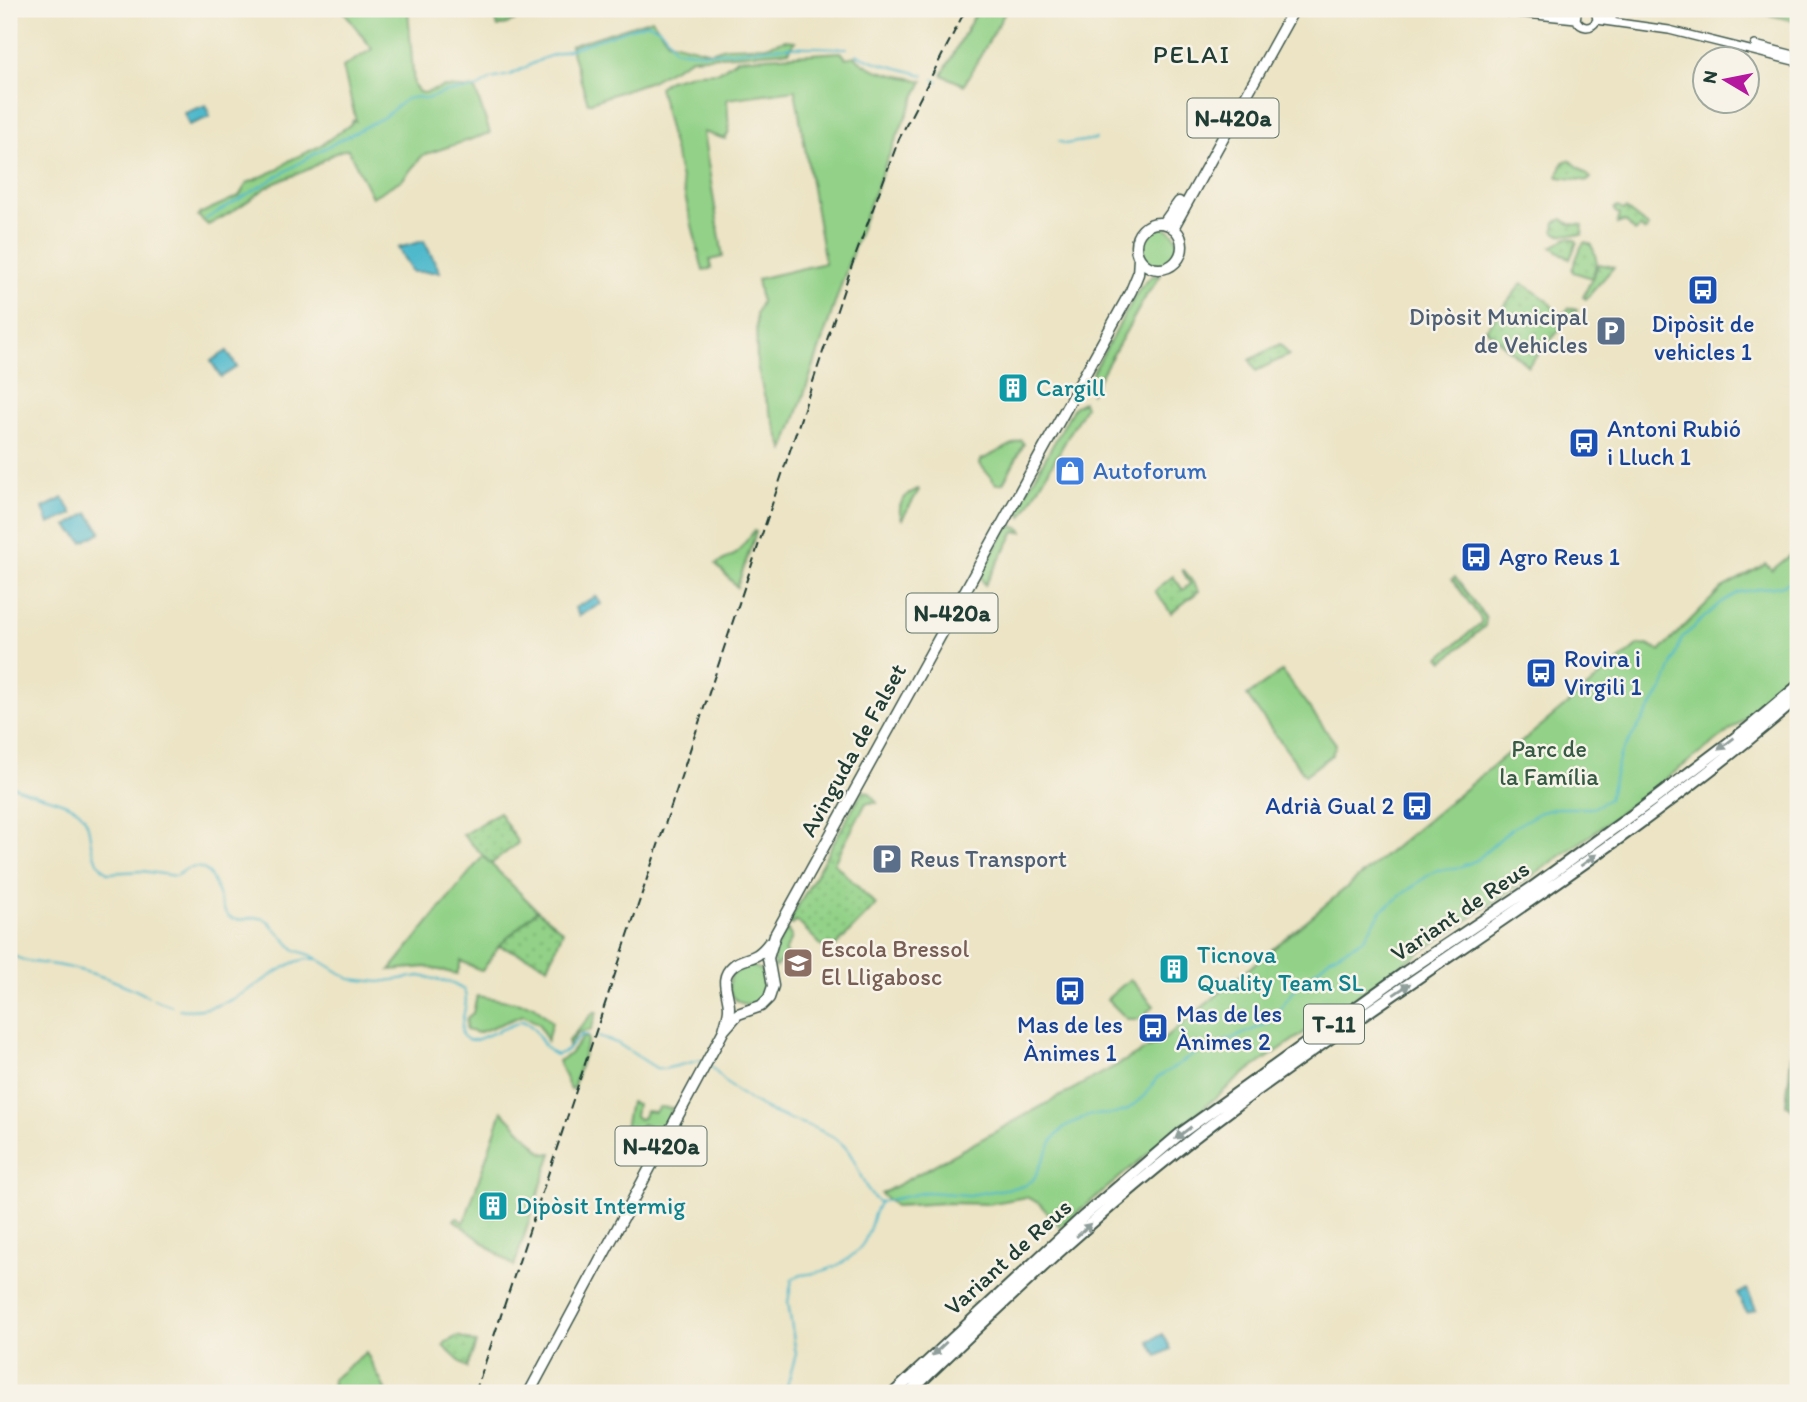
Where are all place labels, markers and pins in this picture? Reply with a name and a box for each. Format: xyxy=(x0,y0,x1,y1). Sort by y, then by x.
bus stop icon: Dipòsit de vehicles 1 xyxy=(1686,273,1720,307)
place label: Dipòsit Municipal de Vehicles xyxy=(1409,302,1588,359)
place label: Dipòsit de vehicles 1 xyxy=(1651,309,1755,366)
parking icon: Dipòsit Municipal de Vehicles xyxy=(1594,314,1628,348)
building icon: Cargill xyxy=(996,371,1030,405)
place label: Cargill xyxy=(1036,373,1106,402)
place label: Antoni Rubió i Lluch 1 xyxy=(1607,414,1741,471)
bus stop icon: Antoni Rubió i Lluch 1 xyxy=(1567,426,1601,460)
shop icon: Autoforum xyxy=(1053,454,1087,488)
place label: Autoforum xyxy=(1093,456,1207,485)
bus stop icon: Agro Reus 1 xyxy=(1459,540,1493,574)
place label: Agro Reus 1 xyxy=(1499,542,1620,571)
place label: Rovira i Virgili 1 xyxy=(1564,644,1642,701)
bus stop icon: Rovira i Virgili 1 xyxy=(1524,656,1558,690)
bus stop icon: Adrià Gual 2 xyxy=(1400,789,1434,823)
place label: Adrià Gual 2 xyxy=(1265,791,1394,820)
parking icon: Reus Transport xyxy=(870,842,904,876)
place label: Reus Transport xyxy=(910,844,1067,873)
place label: Escola Bressol El Lligabosc xyxy=(821,934,970,991)
place label: Ticnova Quality Team SL xyxy=(1197,940,1364,997)
school or university icon: Escola Bressol El Lligabosc xyxy=(781,946,815,980)
building icon: Ticnova Quality Team SL xyxy=(1157,952,1191,986)
bus stop icon: Mas de les Ànimes 1 xyxy=(1053,974,1087,1008)
place label: Mas de les Ànimes 2 xyxy=(1176,999,1282,1056)
place label: Mas de les Ànimes 1 xyxy=(1017,1010,1123,1067)
bus stop icon: Mas de les Ànimes 2 xyxy=(1136,1011,1170,1045)
building icon: Dipòsit Intermig xyxy=(476,1189,510,1223)
place label: Dipòsit Intermig xyxy=(516,1191,686,1220)

